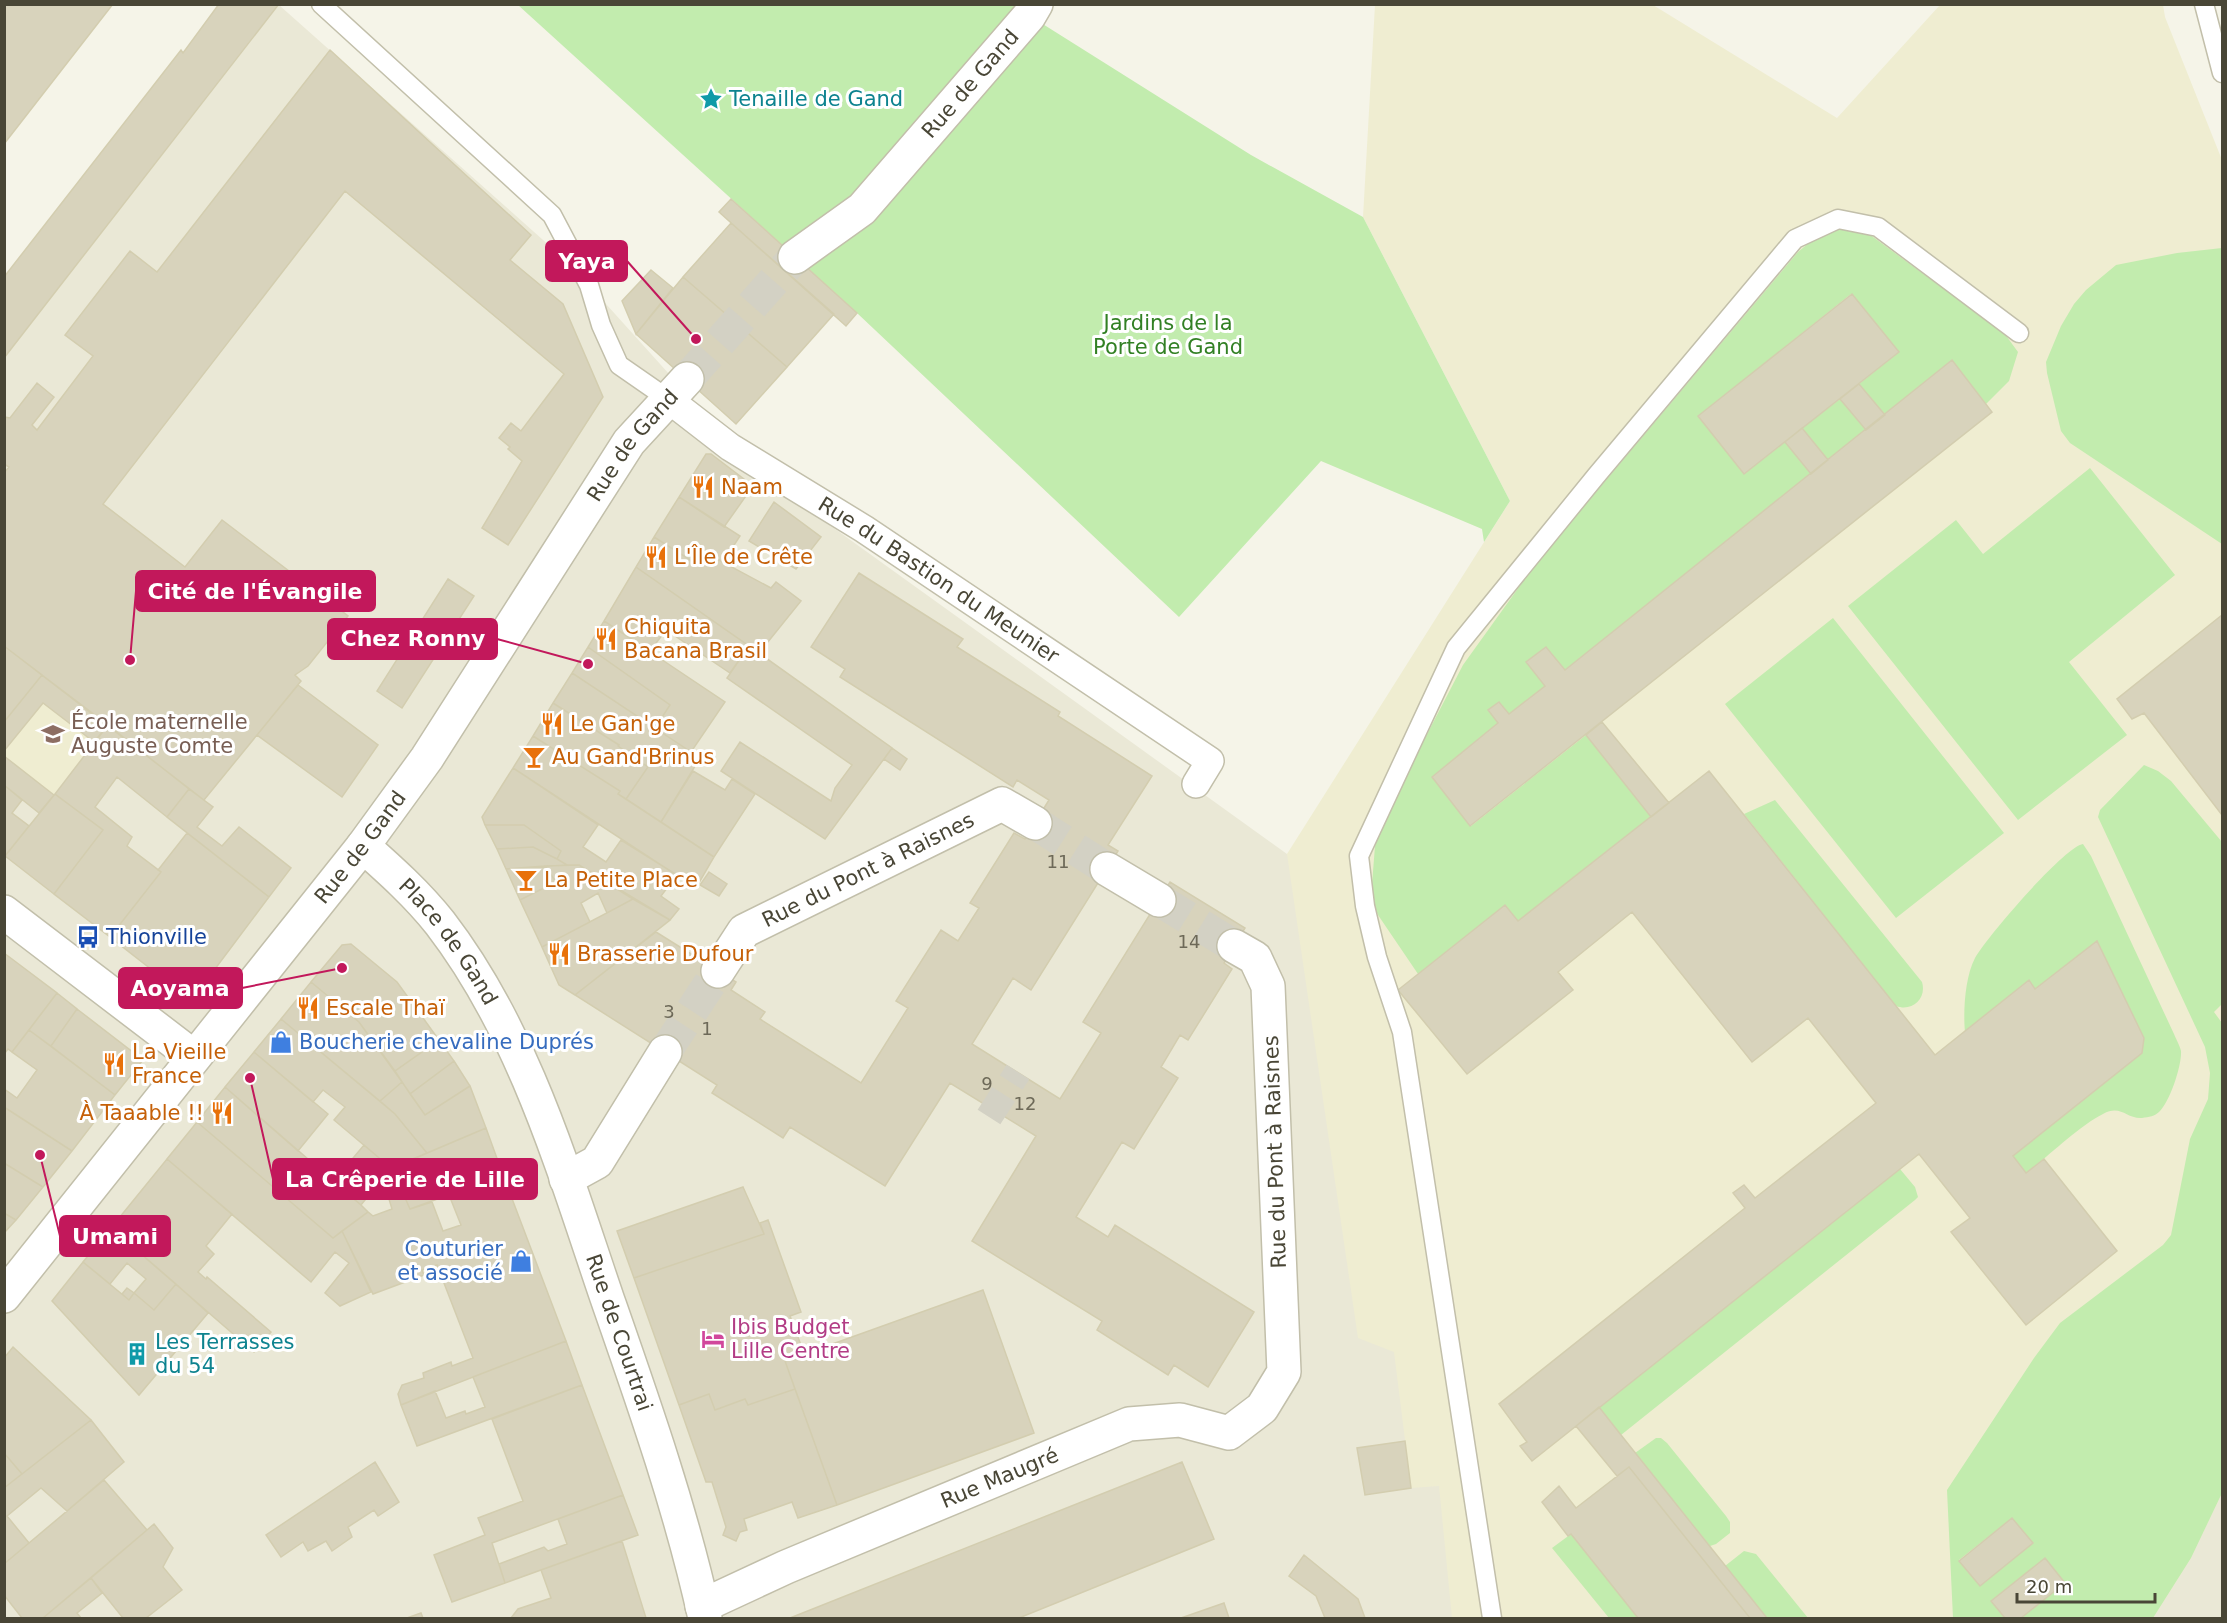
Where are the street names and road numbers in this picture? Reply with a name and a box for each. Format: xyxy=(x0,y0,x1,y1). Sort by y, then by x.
street label: Rue de Gand xyxy=(917,25,1024,143)
street label: Rue de Gand xyxy=(582,384,683,506)
street label: Rue du Bastion du Meunier xyxy=(814,492,1064,669)
street label: Rue de Gand xyxy=(310,786,411,908)
street label: Rue du Pont à Raisnes xyxy=(758,808,978,932)
street label: Place de Gand xyxy=(394,873,502,1009)
street label: Rue du Pont à Raisnes xyxy=(1259,1035,1291,1269)
street label: Rue de Courtrai xyxy=(581,1251,657,1414)
street label: Rue Maugré xyxy=(937,1443,1062,1513)

